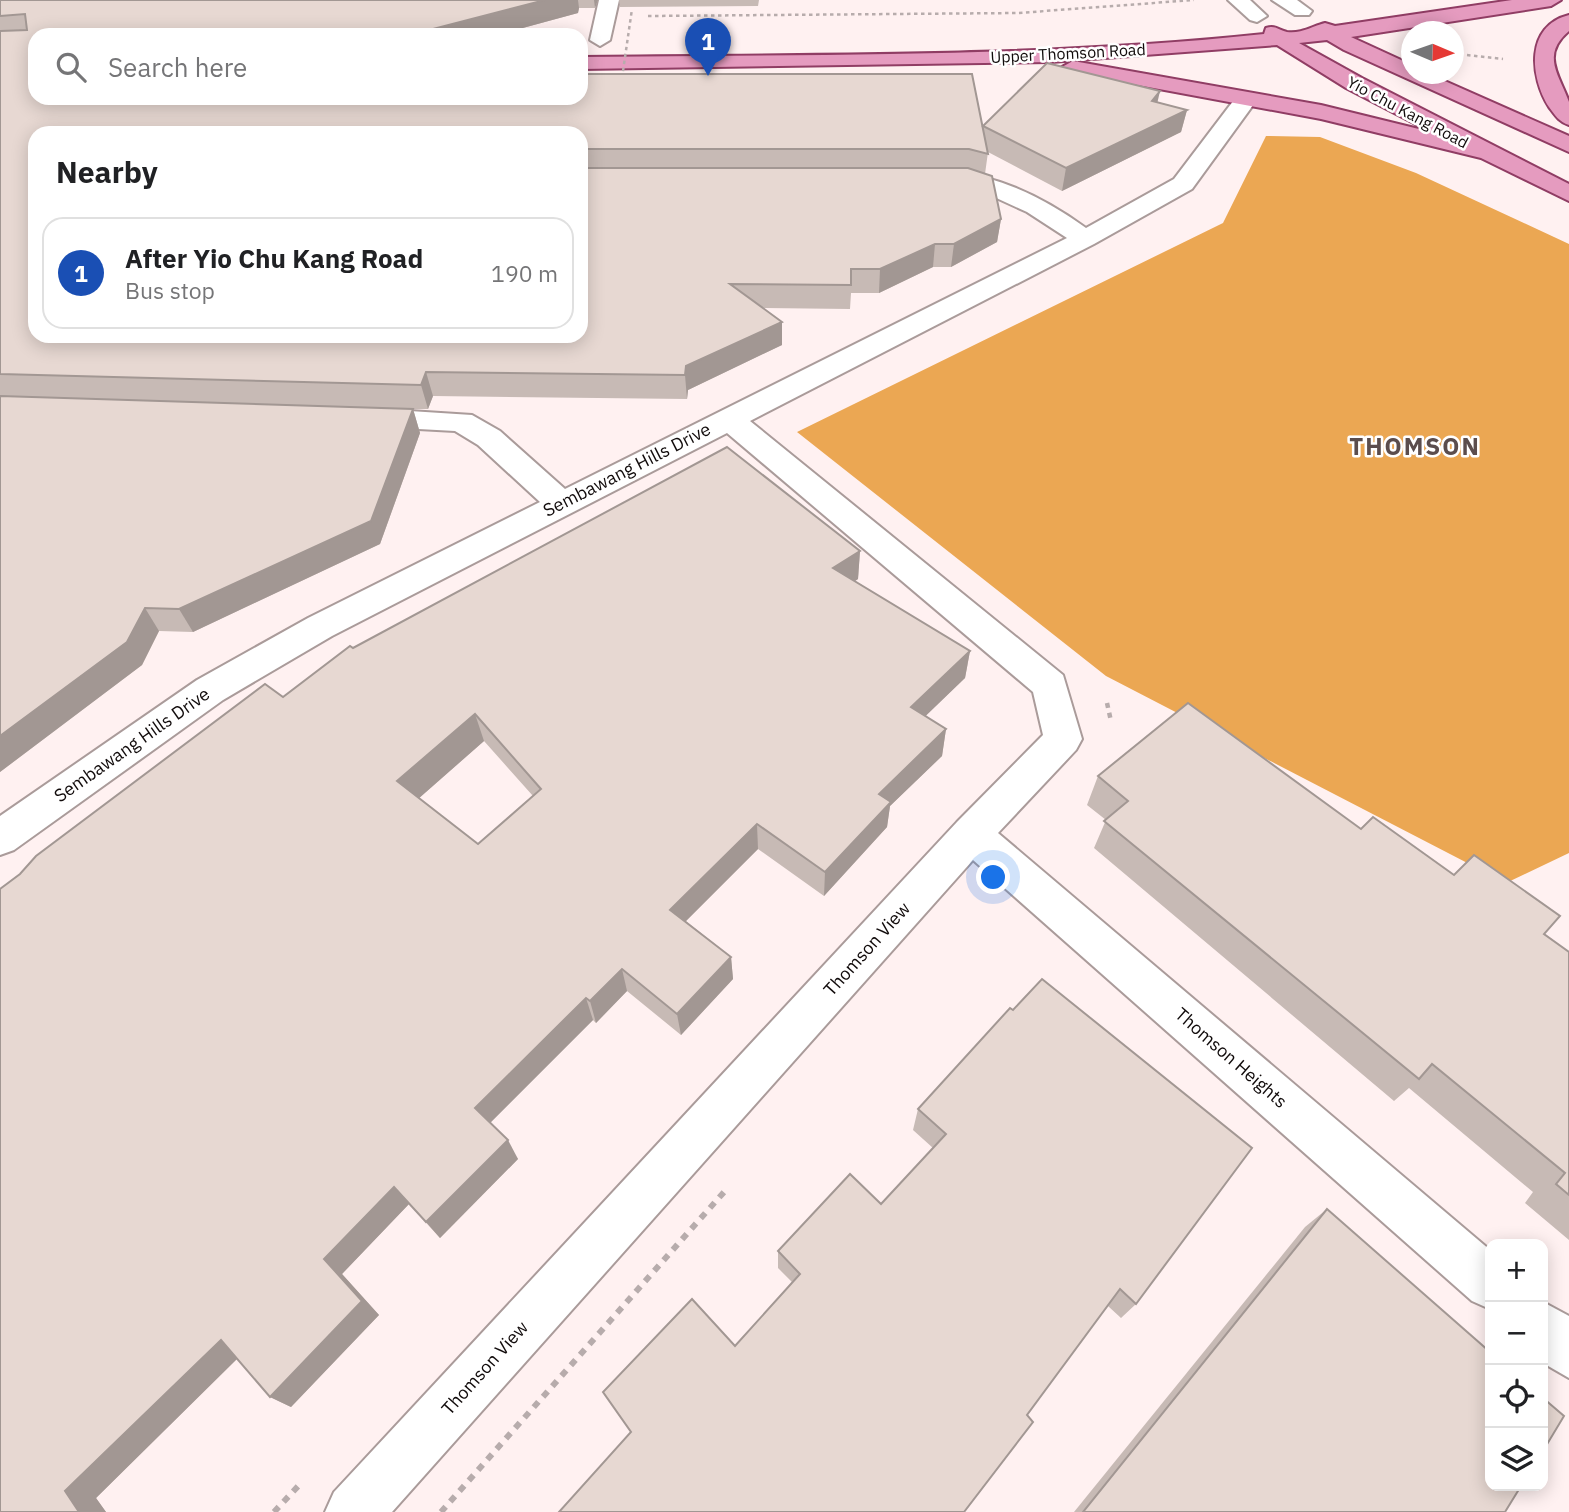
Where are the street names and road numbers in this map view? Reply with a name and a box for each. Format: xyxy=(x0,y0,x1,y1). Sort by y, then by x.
street label: Upper Thomson Road xyxy=(990,39,1146,67)
street label: Yio Chu Kang Road xyxy=(1344,72,1472,152)
street label: Sembawang Hills Drive xyxy=(539,417,715,522)
street label: Sembawang Hills Drive xyxy=(49,682,214,807)
street label: Thomson View xyxy=(818,897,915,1000)
street label: Thomson Heights xyxy=(1170,1003,1292,1113)
street label: Thomson View xyxy=(436,1316,533,1419)

